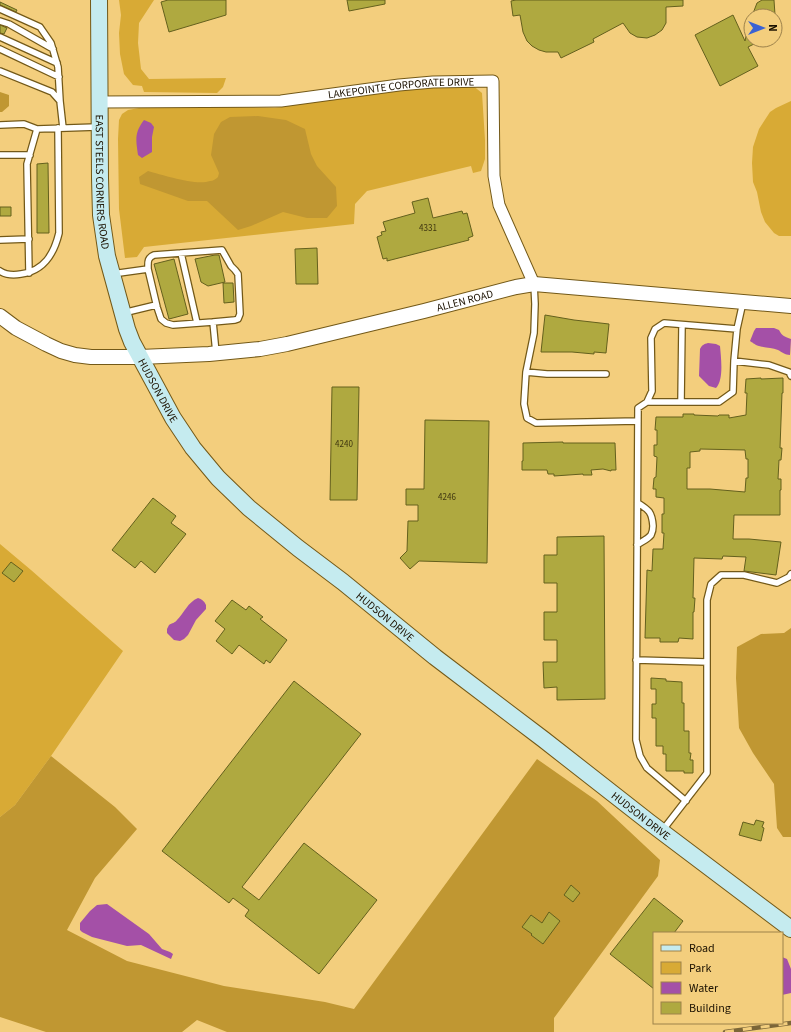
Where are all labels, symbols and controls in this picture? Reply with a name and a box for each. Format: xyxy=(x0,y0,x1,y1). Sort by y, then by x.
north arrow xyxy=(743,8,783,48)
text: N xyxy=(765,24,780,32)
street label: LAKEPOINTE CORPORATE DRIVE xyxy=(327,74,475,102)
street label: EAST STEELS CORNERS ROAD xyxy=(92,115,113,250)
house number: 4331 xyxy=(419,222,437,235)
street label: ALLEN ROAD xyxy=(435,286,495,315)
street label: HUDSON DRIVE xyxy=(135,356,182,426)
house number: 4240 xyxy=(335,438,353,451)
house number: 4246 xyxy=(438,491,456,504)
street label: HUDSON DRIVE xyxy=(353,588,418,645)
street label: HUDSON DRIVE xyxy=(608,788,674,843)
legend xyxy=(653,932,783,1024)
text: Road xyxy=(689,940,715,957)
text: Park xyxy=(689,960,711,977)
text: Water xyxy=(689,980,719,997)
text: Building xyxy=(689,1000,731,1017)

